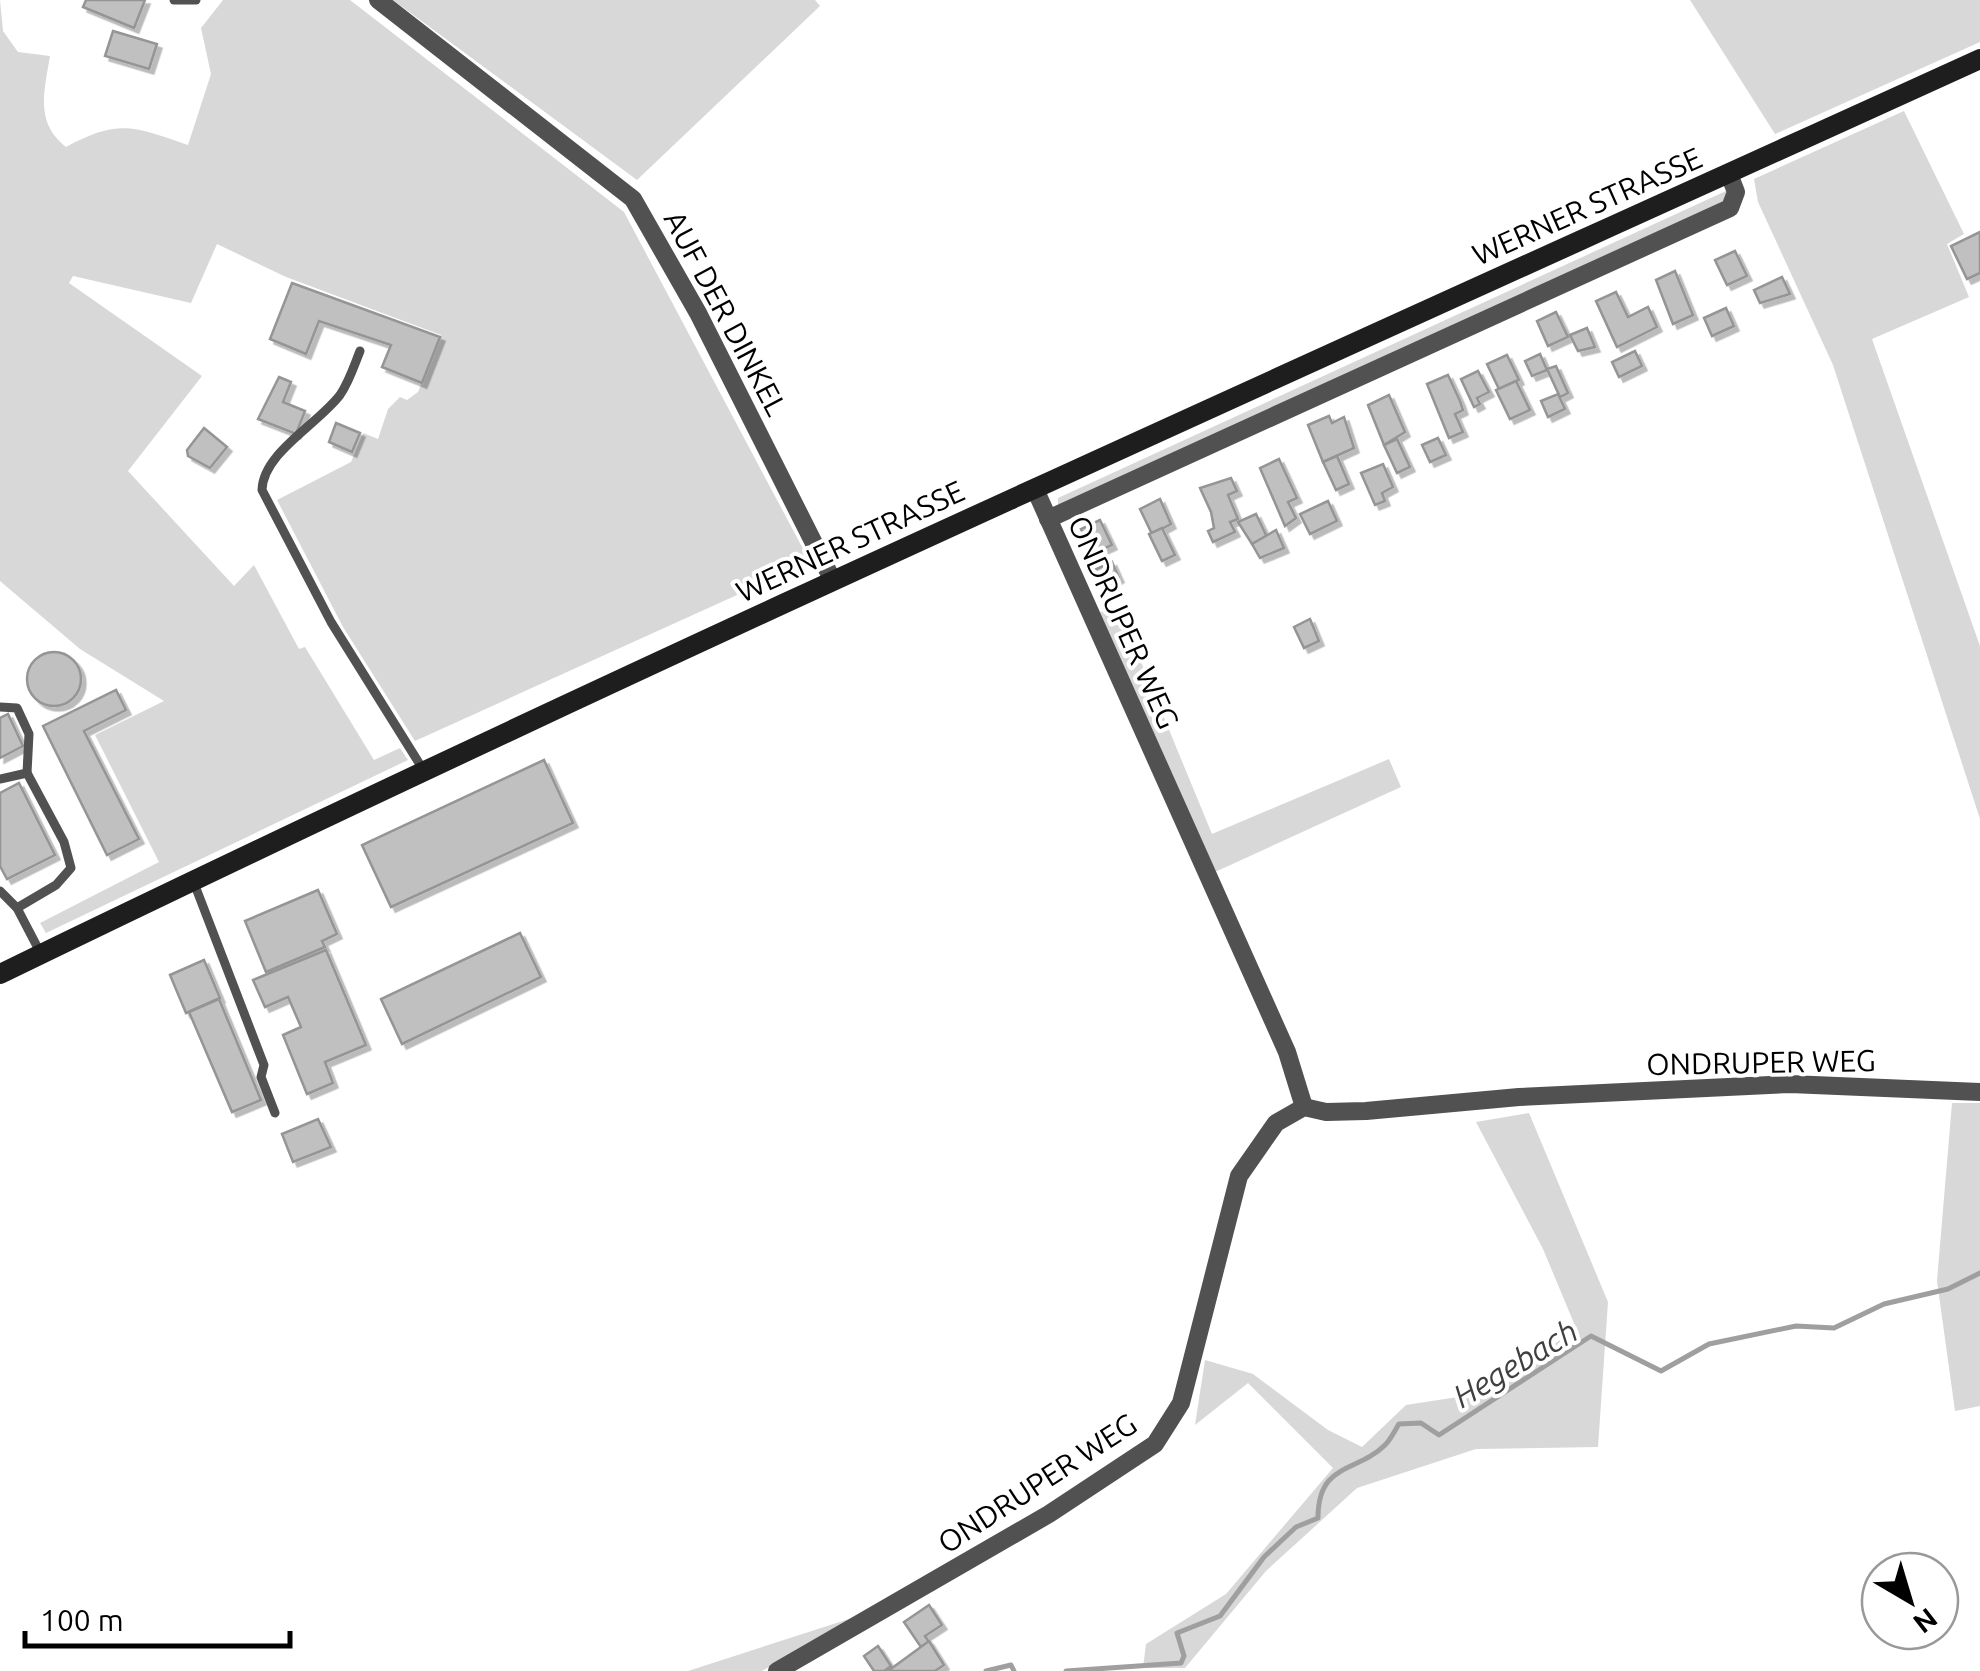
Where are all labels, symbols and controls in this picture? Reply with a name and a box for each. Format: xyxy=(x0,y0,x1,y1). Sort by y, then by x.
street label: WERNER STRASSE xyxy=(1467,140,1707,272)
street label: AUF DER DINKEL xyxy=(658,205,794,421)
street label: WERNER STRASSE xyxy=(731,473,969,609)
street label: ONDRUPER WEG xyxy=(1062,510,1186,734)
street label: ONDRUPER WEG xyxy=(1646,1043,1876,1081)
water label: Hegebach xyxy=(1446,1312,1584,1414)
street label: ONDRUPER WEG xyxy=(932,1406,1142,1560)
north arrow xyxy=(1860,1551,1960,1651)
scale bar xyxy=(25,1586,290,1648)
text: N xyxy=(1908,1602,1943,1640)
text: 100 m xyxy=(40,1603,124,1637)

